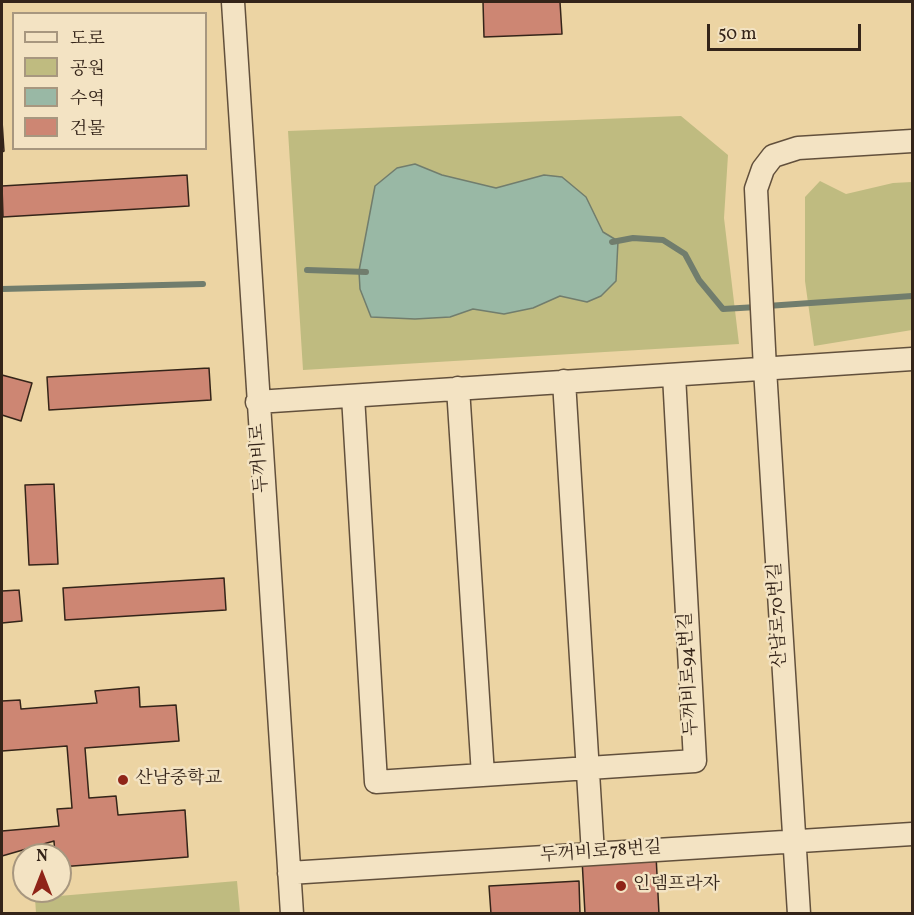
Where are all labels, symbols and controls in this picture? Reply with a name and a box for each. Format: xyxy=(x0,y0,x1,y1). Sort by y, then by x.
legend xyxy=(12,12,207,150)
scale bar xyxy=(710,12,864,50)
text: 50 m xyxy=(718,22,757,47)
text: 도로 xyxy=(70,27,105,52)
text: 공원 xyxy=(70,57,105,82)
text: 수역 xyxy=(70,87,105,112)
text: 건물 xyxy=(70,117,105,142)
street label: 두꺼비로 xyxy=(248,423,274,493)
street label: 산남로70번길 xyxy=(765,562,793,668)
street label: 두꺼비로94번길 xyxy=(676,612,704,736)
place label: 산남중학교 xyxy=(135,769,222,791)
marker: 산남중학교 xyxy=(116,773,130,787)
street label: 두꺼비로78번길 xyxy=(540,838,662,868)
north arrow xyxy=(12,843,72,903)
text: N xyxy=(36,846,48,868)
place label: 인뎀프라자 xyxy=(633,875,720,897)
marker: 인뎀프라자 xyxy=(614,879,628,893)

